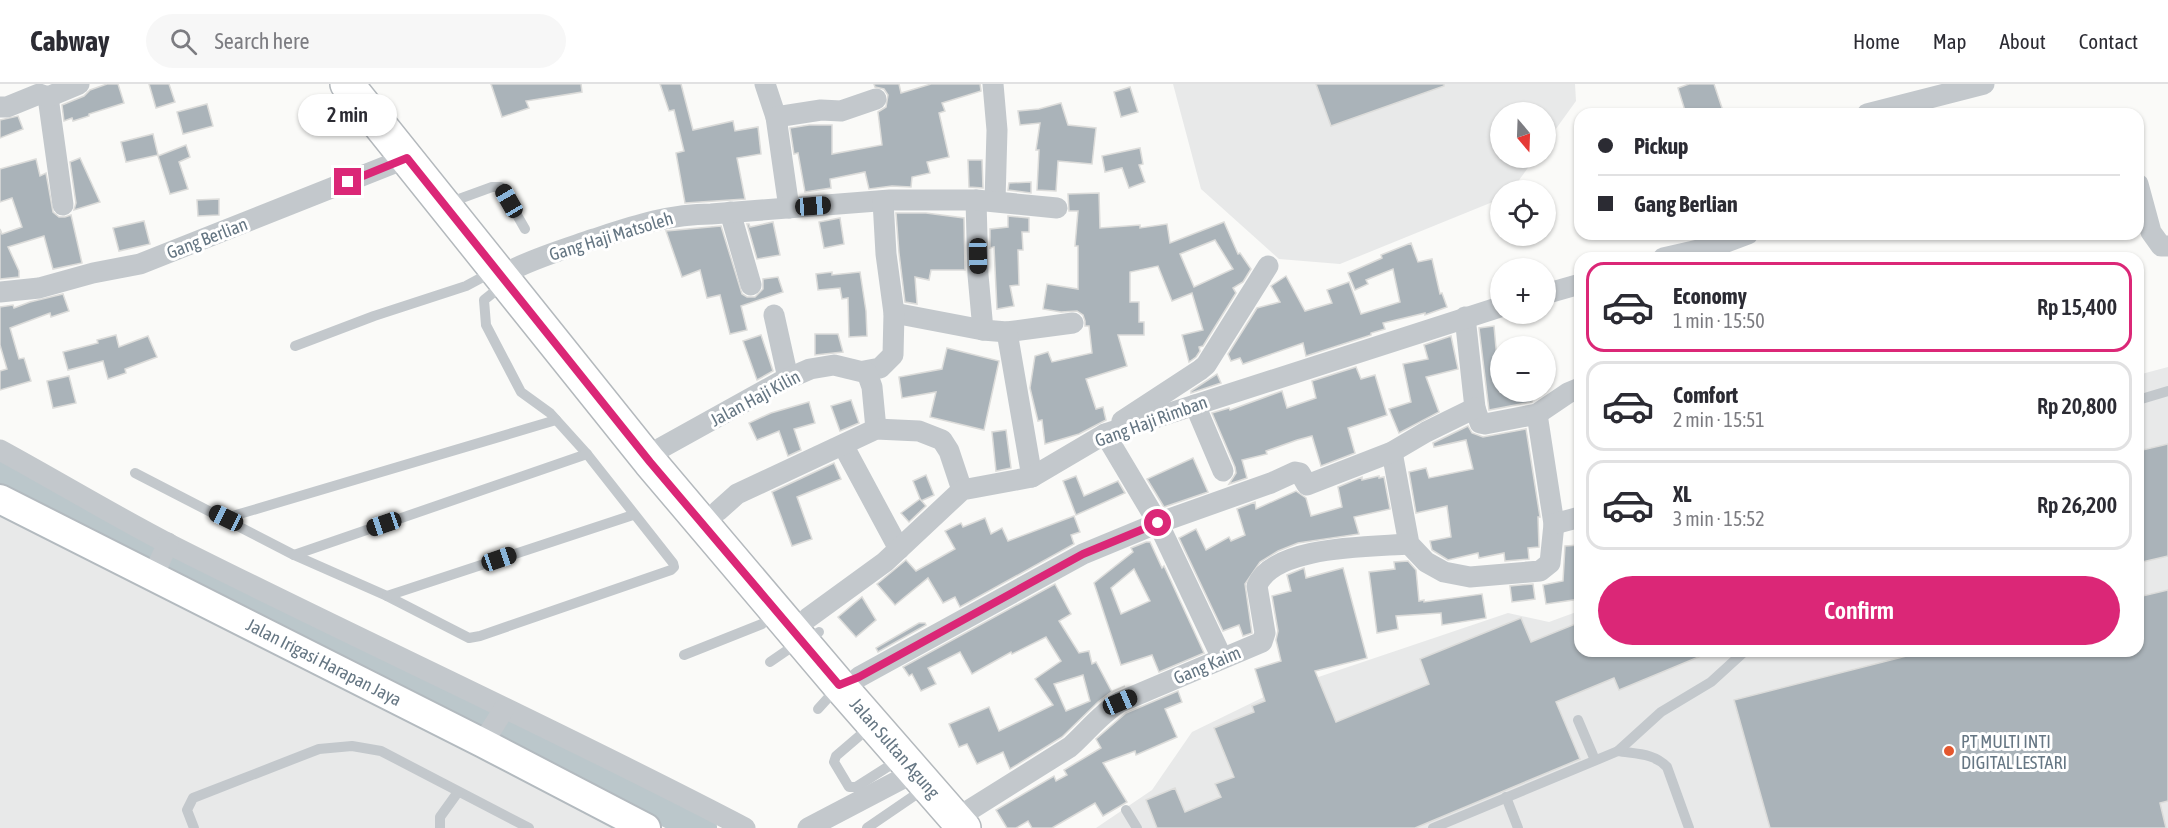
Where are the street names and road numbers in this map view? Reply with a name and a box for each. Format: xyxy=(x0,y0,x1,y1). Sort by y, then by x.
street label: Gang Haji Matsoleh xyxy=(547,207,675,265)
street label: Gang Berlian xyxy=(164,213,250,263)
street label: Jalan Haji Kilin xyxy=(707,366,803,430)
street label: Gang Haji Rimban xyxy=(1092,391,1210,451)
street label: Jalan Irigasi Harapan Jaya xyxy=(243,614,405,710)
street label: Gang Kaim xyxy=(1170,642,1244,688)
street label: Jalan Sultan Agung xyxy=(846,694,944,803)

